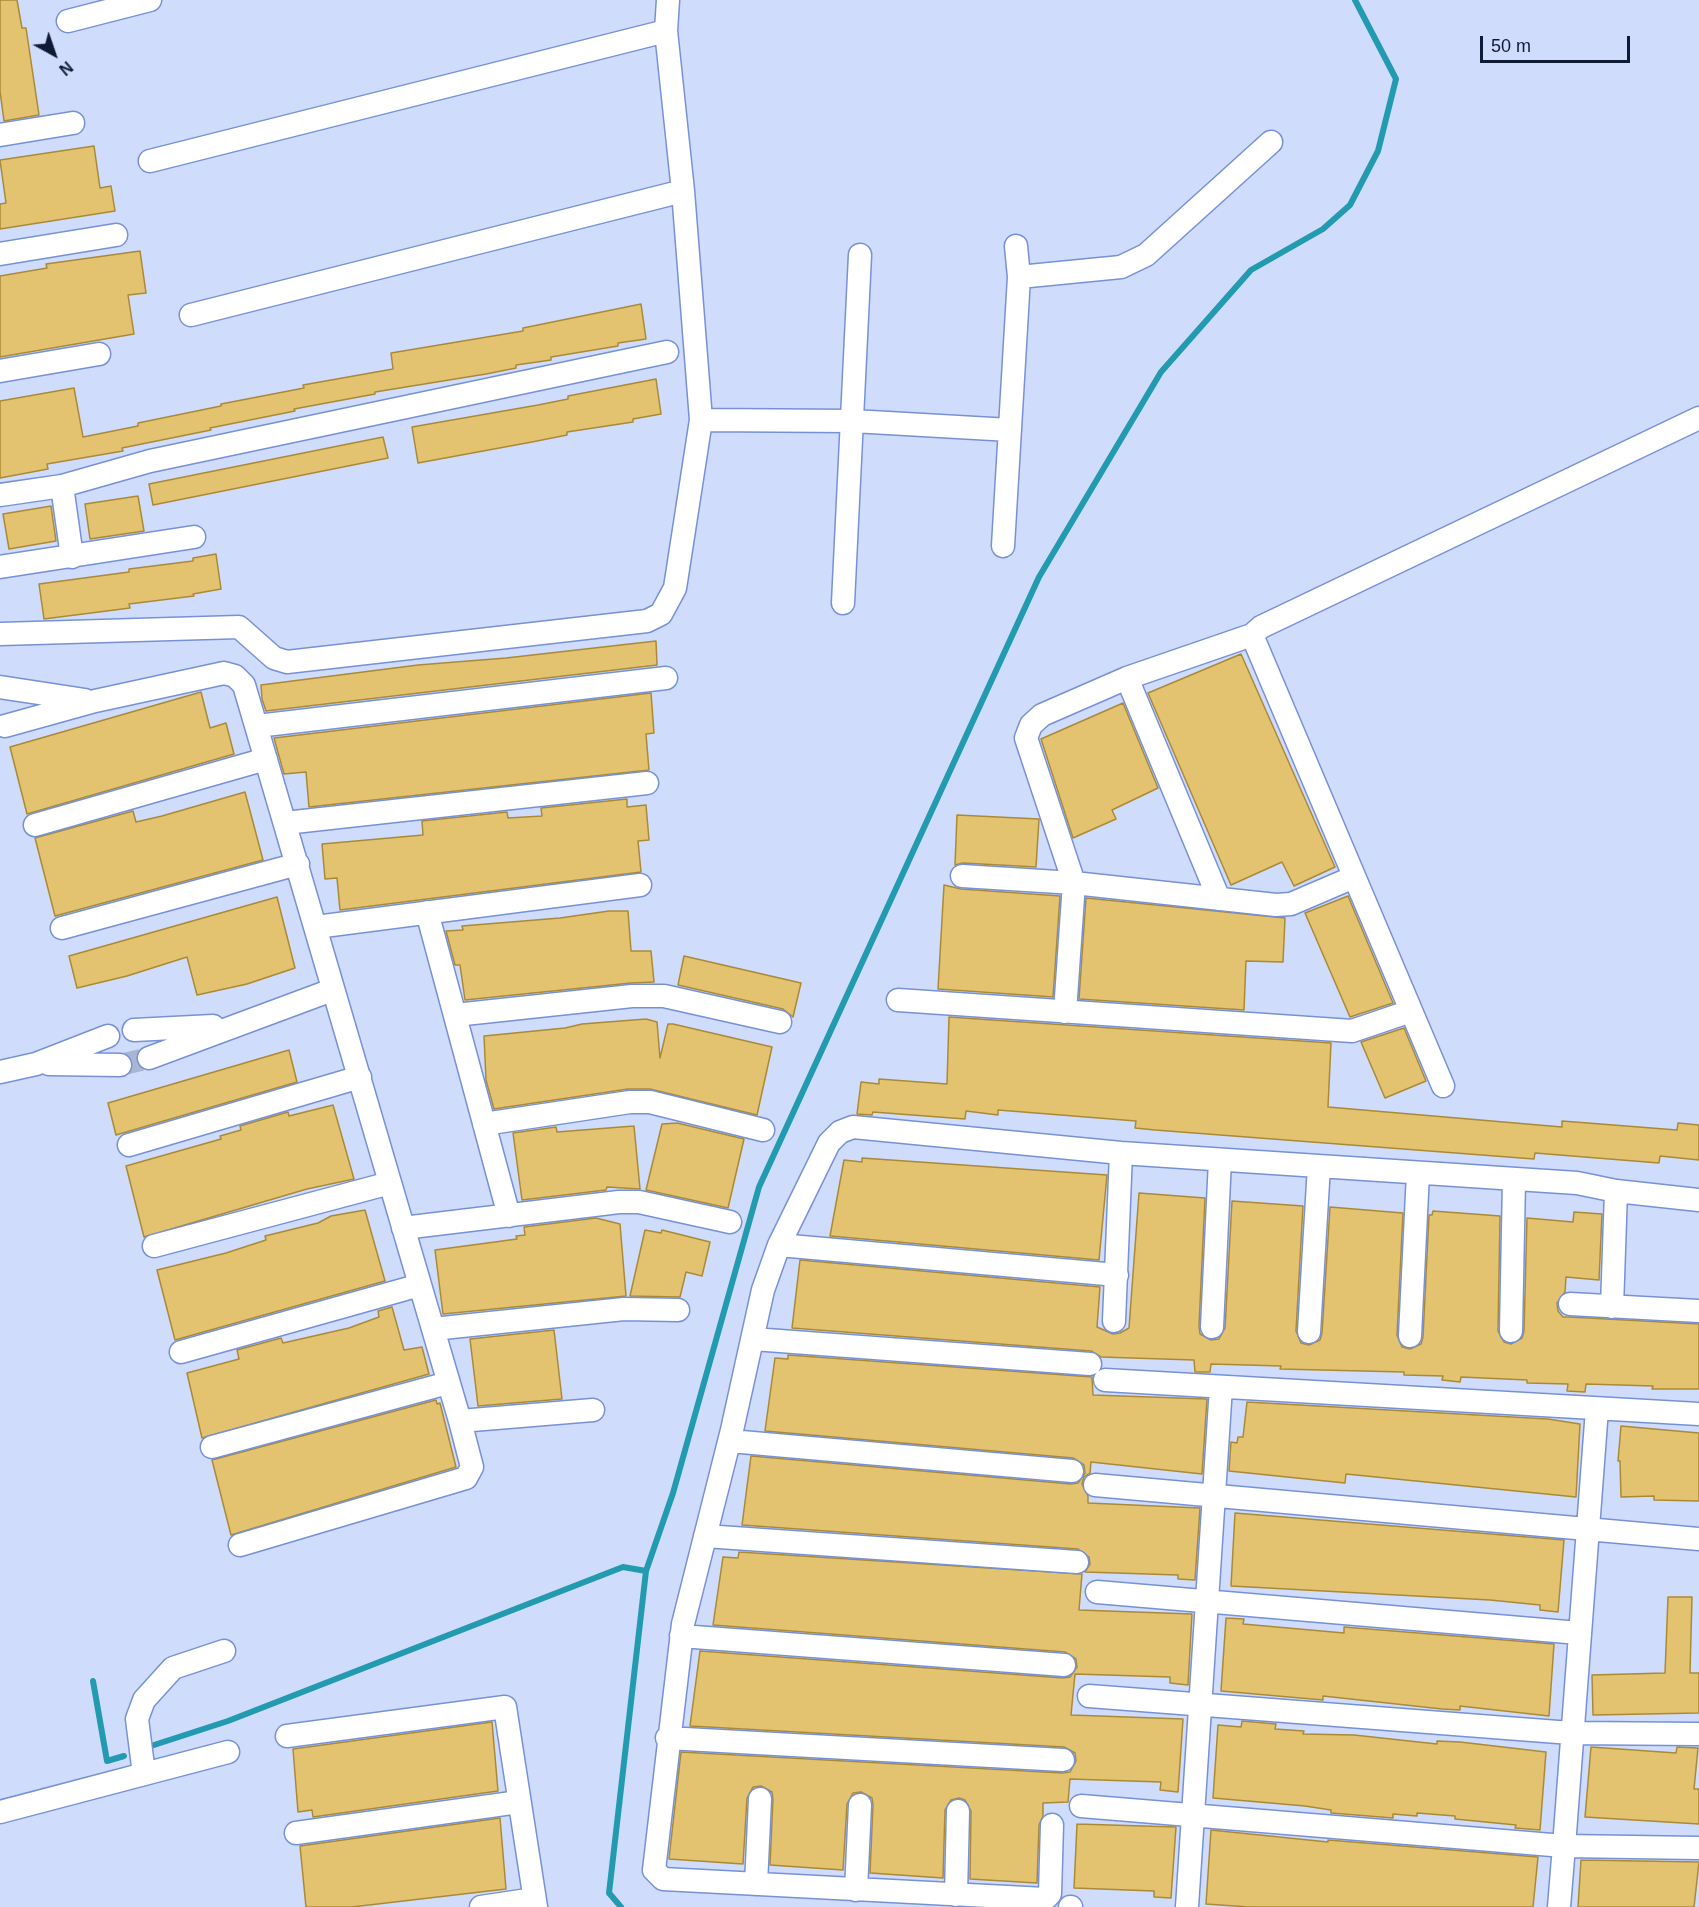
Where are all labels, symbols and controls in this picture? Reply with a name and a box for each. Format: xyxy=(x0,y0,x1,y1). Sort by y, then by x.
north arrow xyxy=(24,24,84,84)
scale bar xyxy=(1483,24,1633,62)
text: 50 m xyxy=(1491,36,1531,56)
text: N xyxy=(56,58,76,78)

